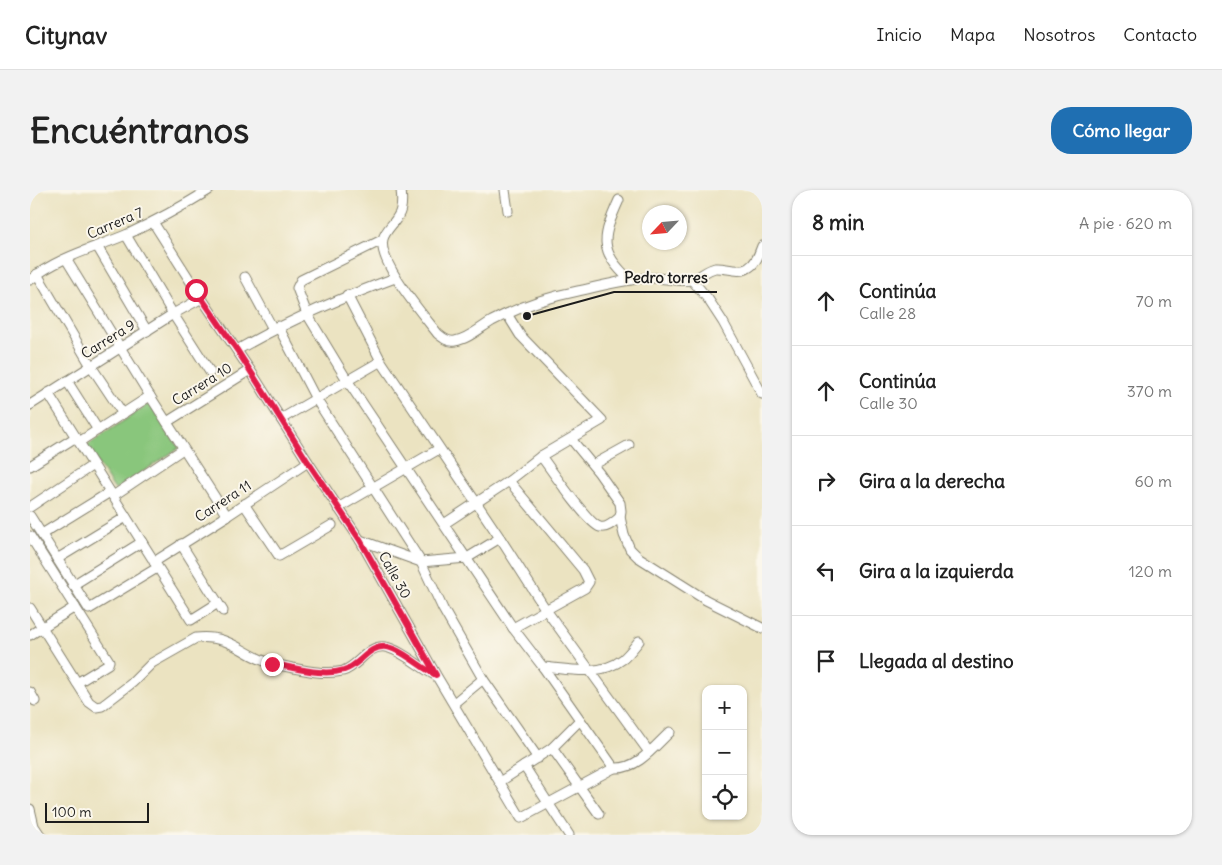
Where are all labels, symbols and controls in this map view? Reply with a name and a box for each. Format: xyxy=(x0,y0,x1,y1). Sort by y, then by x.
text: Citynav xyxy=(25,20,107,50)
text: Inicio xyxy=(876,23,922,46)
text: Mapa xyxy=(950,23,995,46)
text: Nosotros xyxy=(1023,23,1095,46)
text: Contacto xyxy=(1123,23,1197,46)
button: Cómo llegar xyxy=(1051,107,1192,154)
text: Encuéntranos xyxy=(30,108,249,152)
street label: Carrera 7 xyxy=(84,203,146,243)
north arrow xyxy=(642,205,687,250)
text: 8 min xyxy=(812,209,864,236)
text: A pie · 620 m xyxy=(1079,213,1172,233)
callout: Pedro torres xyxy=(614,262,717,292)
text: Pedro torres xyxy=(624,268,708,287)
route start xyxy=(185,279,208,302)
text: Continúa xyxy=(859,279,936,303)
icon: ahead xyxy=(812,287,840,315)
text: 70 m xyxy=(1136,291,1172,311)
text: Calle 28 xyxy=(859,303,916,323)
street label: Carrera 9 xyxy=(78,315,138,363)
street label: Carrera 10 xyxy=(169,359,235,409)
text: Continúa xyxy=(859,369,936,393)
icon: ahead xyxy=(812,377,840,405)
text: 370 m xyxy=(1127,381,1172,401)
text: Calle 30 xyxy=(859,393,918,413)
icon: right xyxy=(812,467,840,495)
text: Gira a la derecha xyxy=(859,469,1005,493)
text: 60 m xyxy=(1134,471,1172,491)
street label: Carrera 11 xyxy=(191,476,255,526)
street label: Calle 30 xyxy=(375,548,415,602)
icon: left xyxy=(812,557,840,585)
text: Gira a la izquierda xyxy=(859,559,1014,583)
text: 120 m xyxy=(1129,561,1172,581)
icon: arrive xyxy=(812,647,840,675)
text: Llegada al destino xyxy=(859,649,1014,673)
route end xyxy=(261,653,284,676)
map controls xyxy=(702,685,747,820)
button: + xyxy=(702,685,747,730)
button: − xyxy=(702,730,747,775)
button: locate xyxy=(702,775,747,820)
scale bar xyxy=(45,800,149,823)
text: 100 m xyxy=(52,803,92,821)

